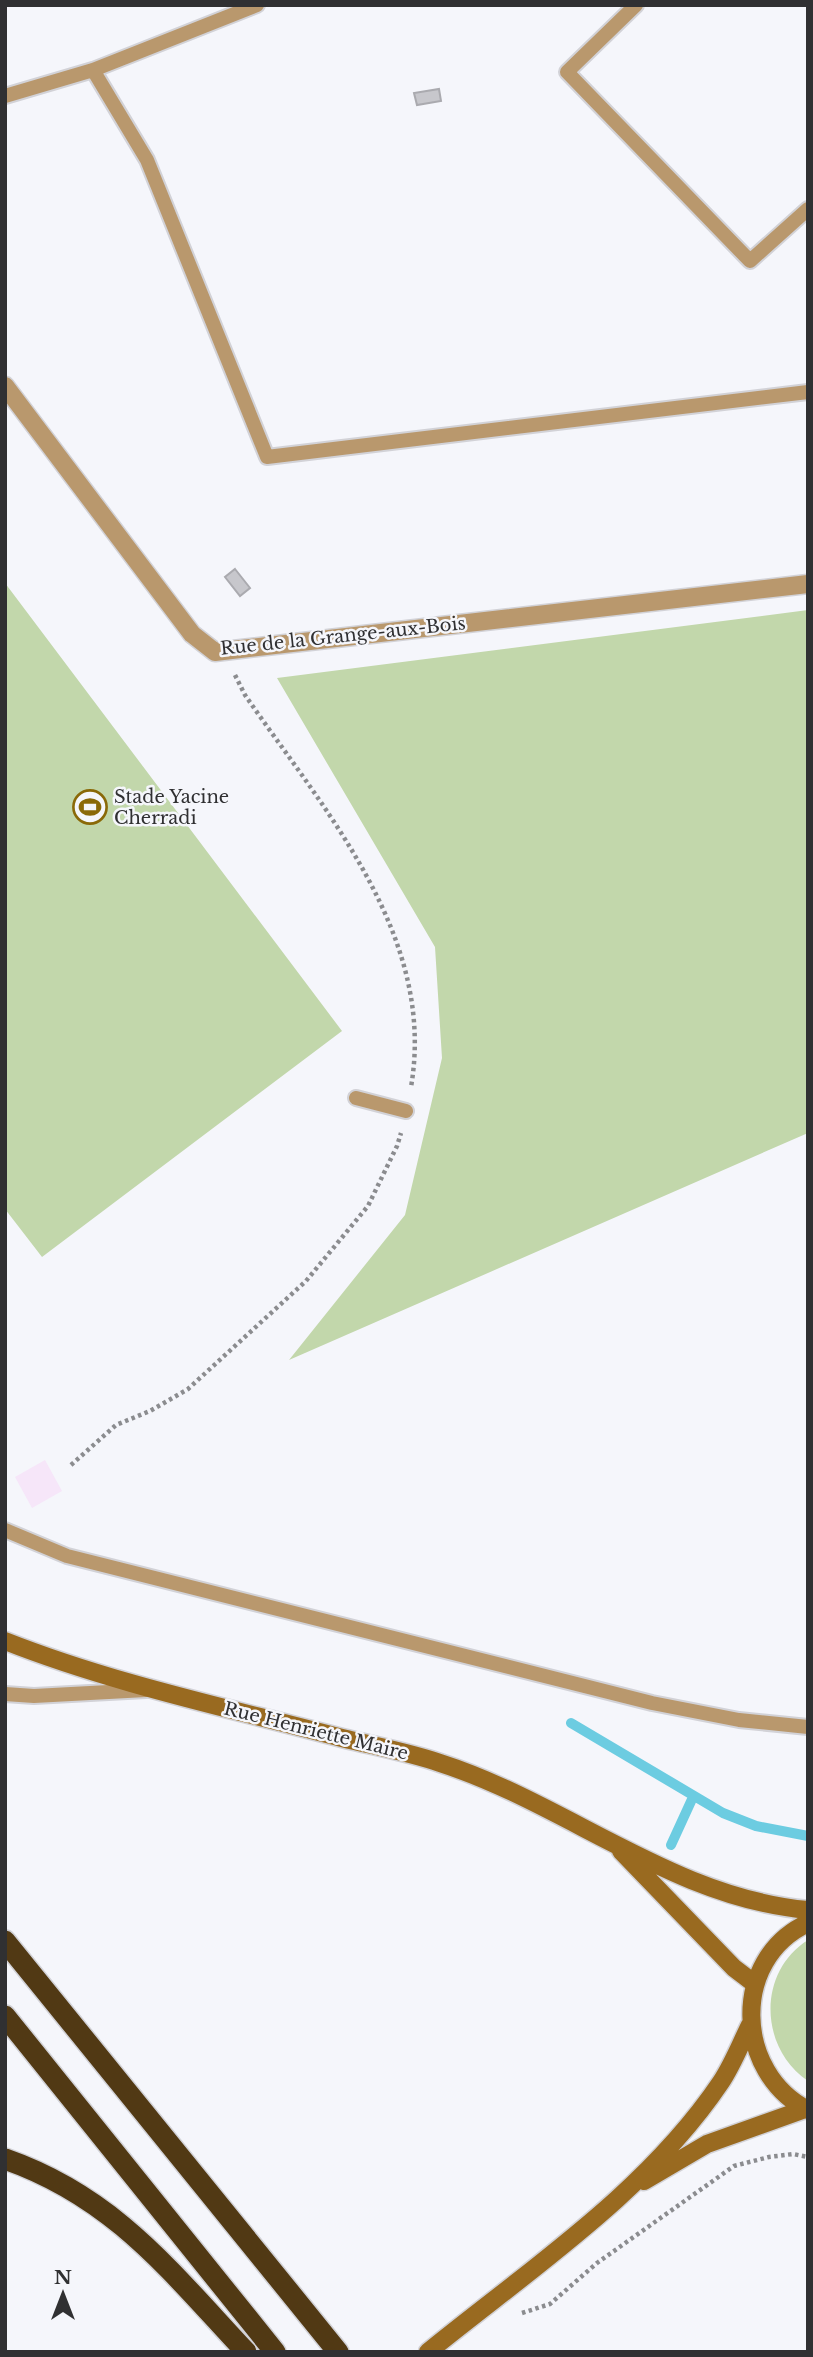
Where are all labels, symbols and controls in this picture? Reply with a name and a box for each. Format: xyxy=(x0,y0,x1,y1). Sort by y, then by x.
street label: Rue de la Grange-aux-Bois xyxy=(219,612,467,660)
place label: Stade Yacine Cherradi xyxy=(114,786,229,829)
sports icon: Stade Yacine Cherradi xyxy=(71,788,109,826)
street label: Rue Henriette Maire xyxy=(222,1697,410,1765)
north arrow xyxy=(28,2259,98,2329)
text: N xyxy=(54,2266,72,2289)

